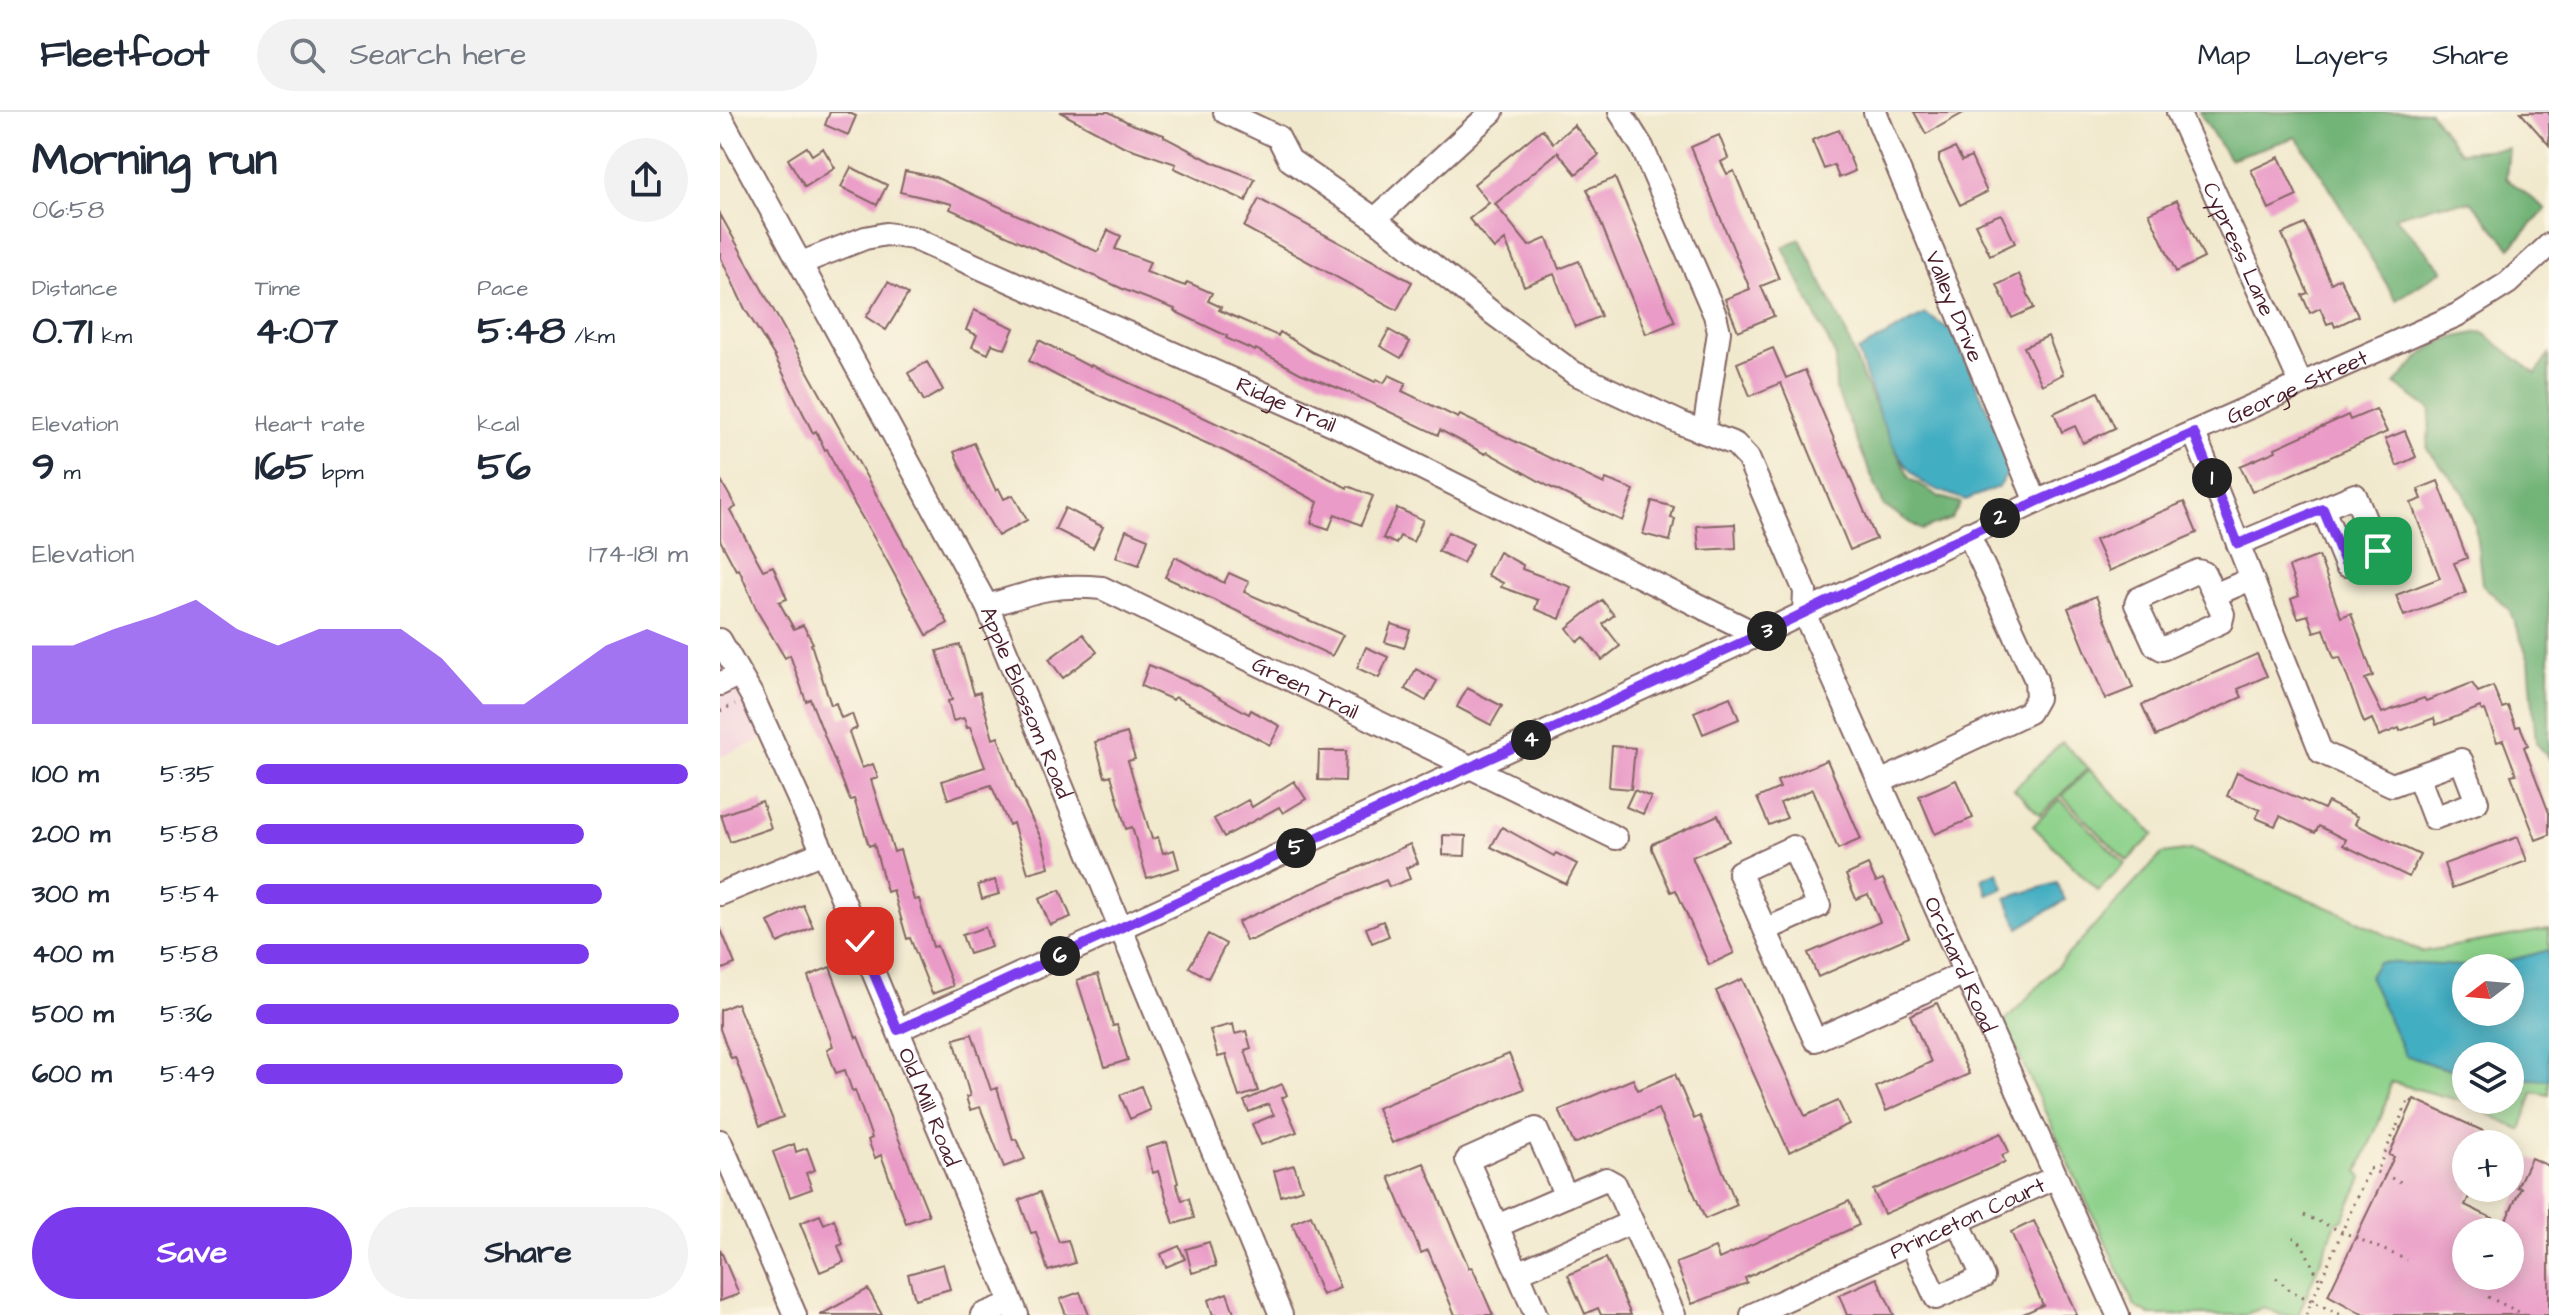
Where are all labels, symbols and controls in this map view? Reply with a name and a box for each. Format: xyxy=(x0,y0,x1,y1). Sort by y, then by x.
search box xyxy=(257,19,817,91)
text: Fleetfoot xyxy=(40,29,209,81)
icon: search xyxy=(285,33,329,77)
text: Search here xyxy=(349,34,527,76)
text: Map xyxy=(2198,36,2251,75)
text: Layers xyxy=(2295,36,2388,75)
text: Share xyxy=(2432,36,2509,75)
text: Morning run xyxy=(32,131,277,192)
button: share xyxy=(604,138,688,222)
street label: Cypress Lane xyxy=(2195,177,2282,321)
text: 06:58 xyxy=(32,192,104,228)
street label: Valley Drive xyxy=(1917,246,1991,367)
text: Distance xyxy=(32,273,118,304)
text: Time xyxy=(255,273,301,304)
text: Pace xyxy=(477,273,528,304)
text: 0.71 xyxy=(32,304,93,359)
text: 4:07 xyxy=(255,304,338,359)
text: 5:48 xyxy=(477,304,566,359)
text: km xyxy=(93,321,132,352)
text: /km xyxy=(566,321,615,352)
street label: George Street xyxy=(2222,343,2373,432)
street label: Ridge Trail xyxy=(1231,369,1341,441)
text: Elevation xyxy=(32,409,119,440)
text: Heart rate xyxy=(255,409,365,440)
text: kcal xyxy=(477,409,519,440)
text: 9 xyxy=(32,440,55,495)
text: 165 xyxy=(255,440,313,495)
text: 56 xyxy=(477,440,531,495)
text: m xyxy=(55,457,81,488)
text: bpm xyxy=(313,457,364,488)
pin: 1 xyxy=(2192,458,2232,498)
text: 1 xyxy=(2211,462,2213,493)
pin: 2 xyxy=(1980,498,2020,538)
text: 2 xyxy=(1994,502,2006,533)
pin xyxy=(2344,517,2412,585)
icon: arrive xyxy=(2356,529,2400,573)
text: Elevation xyxy=(32,536,134,572)
text: 174–181 m xyxy=(589,536,688,572)
street label: Apple Blossom Road xyxy=(972,602,1079,803)
pin: 3 xyxy=(1747,611,1787,651)
text: 3 xyxy=(1761,615,1773,646)
street label: Green Trail xyxy=(1247,649,1363,727)
pin: 4 xyxy=(1511,720,1551,760)
text: 4 xyxy=(1524,724,1538,755)
text: 100 m xyxy=(32,756,99,792)
text: 5:35 xyxy=(160,756,214,792)
text: 200 m xyxy=(32,816,110,852)
text: 5:58 xyxy=(160,816,218,852)
pin: 5 xyxy=(1276,828,1316,868)
text: 5 xyxy=(1288,832,1304,863)
text: 300 m xyxy=(32,876,109,912)
text: 5:54 xyxy=(160,876,219,912)
street label: Orchard Road xyxy=(1916,892,2003,1037)
pin xyxy=(826,907,894,975)
icon: check xyxy=(838,919,882,963)
text: 400 m xyxy=(32,936,113,972)
text: 5:58 xyxy=(160,936,218,972)
pin: 6 xyxy=(1040,936,1080,976)
text: 6 xyxy=(1053,940,1067,971)
north arrow xyxy=(2452,954,2524,1026)
map controls xyxy=(2452,954,2524,1290)
text: 500 m xyxy=(32,996,114,1032)
text: 5:36 xyxy=(160,996,212,1032)
button: layers xyxy=(2452,1042,2524,1114)
street label: Old Mill Road xyxy=(890,1043,967,1171)
text: 600 m xyxy=(32,1056,112,1092)
text: 5:49 xyxy=(160,1056,215,1092)
button: + xyxy=(2452,1130,2524,1202)
street label: Princeton Court xyxy=(1885,1170,2050,1268)
button: Save xyxy=(32,1207,352,1299)
button: Share xyxy=(368,1207,688,1299)
button: − xyxy=(2452,1218,2524,1290)

